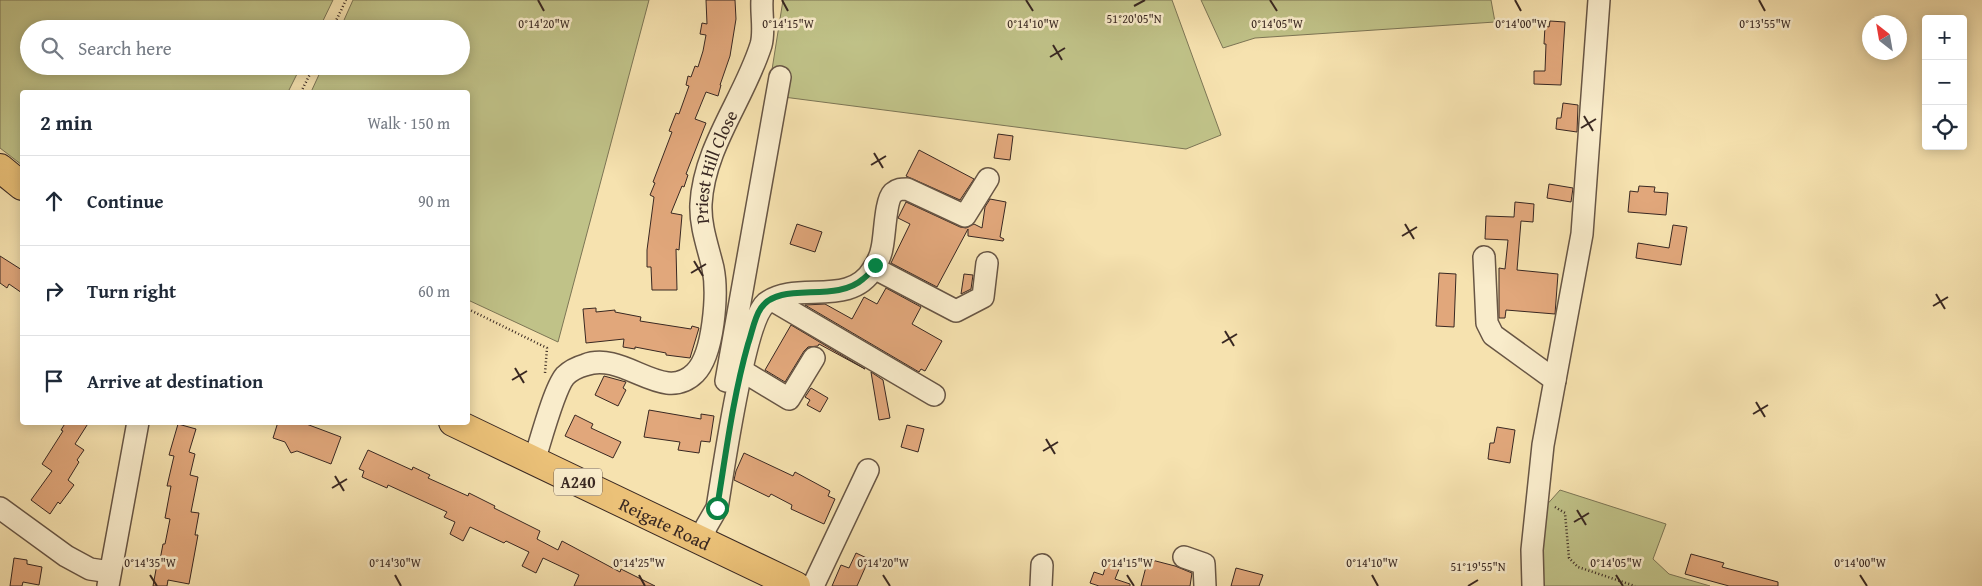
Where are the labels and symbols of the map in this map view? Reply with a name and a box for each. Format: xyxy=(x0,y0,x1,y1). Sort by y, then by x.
text: 51°20'05"N xyxy=(1106,10,1162,27)
text: 0°14'20"W xyxy=(518,15,571,32)
text: 0°14'15"W xyxy=(762,15,815,32)
text: 0°14'10"W xyxy=(1007,15,1060,32)
text: 0°14'05"W xyxy=(1251,15,1304,32)
text: 0°14'00"W xyxy=(1495,15,1548,32)
text: 0°13'55"W xyxy=(1739,15,1792,32)
north arrow xyxy=(1862,15,1907,60)
street label: Priest Hill Close xyxy=(687,105,744,226)
route end xyxy=(864,254,887,277)
road number: A240 xyxy=(554,468,602,496)
street label: Reigate Road xyxy=(615,490,715,557)
route start xyxy=(706,497,729,520)
text: 0°14'35"W xyxy=(124,554,177,571)
text: 0°14'30"W xyxy=(369,554,422,571)
text: 0°14'25"W xyxy=(613,554,666,571)
text: 0°14'20"W xyxy=(857,554,910,571)
text: 0°14'15"W xyxy=(1101,554,1154,571)
text: 0°14'10"W xyxy=(1346,554,1399,571)
text: 0°14'05"W xyxy=(1590,554,1643,571)
text: 0°14'00"W xyxy=(1834,554,1887,571)
text: 51°19'55"N xyxy=(1450,558,1506,575)

